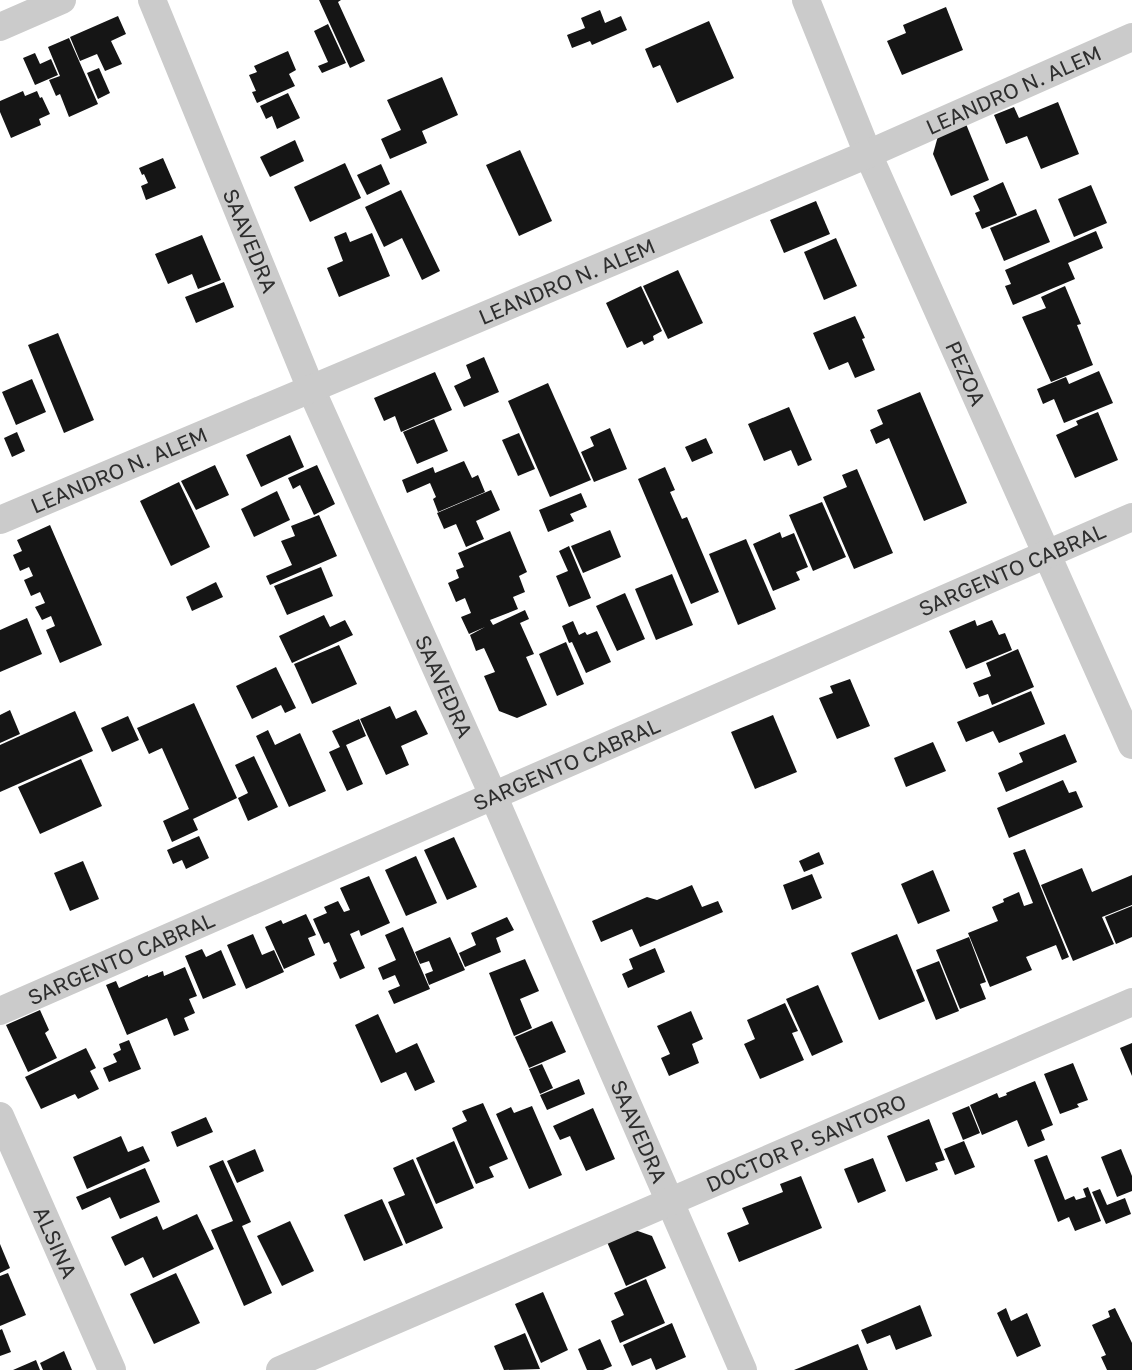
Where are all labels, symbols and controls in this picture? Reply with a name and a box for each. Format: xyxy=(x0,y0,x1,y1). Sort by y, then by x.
street label: LEANDRO N. ALEM xyxy=(922,39,1105,140)
street label: SAAVEDRA xyxy=(218,185,283,296)
street label: LEANDRO N. ALEM xyxy=(475,232,659,330)
street label: PEZOA xyxy=(940,337,992,410)
street label: LEANDRO N. ALEM xyxy=(27,421,211,519)
street label: SARGENTO CABRAL xyxy=(915,517,1109,622)
street label: SAAVEDRA xyxy=(410,631,479,742)
street label: SARGENTO CABRAL xyxy=(469,712,664,816)
street label: SARGENTO CABRAL xyxy=(24,906,218,1010)
street label: SAAVEDRA xyxy=(605,1076,673,1187)
street label: DOCTOR P. SANTORO xyxy=(702,1088,910,1197)
street label: ALSINA xyxy=(29,1202,83,1282)

